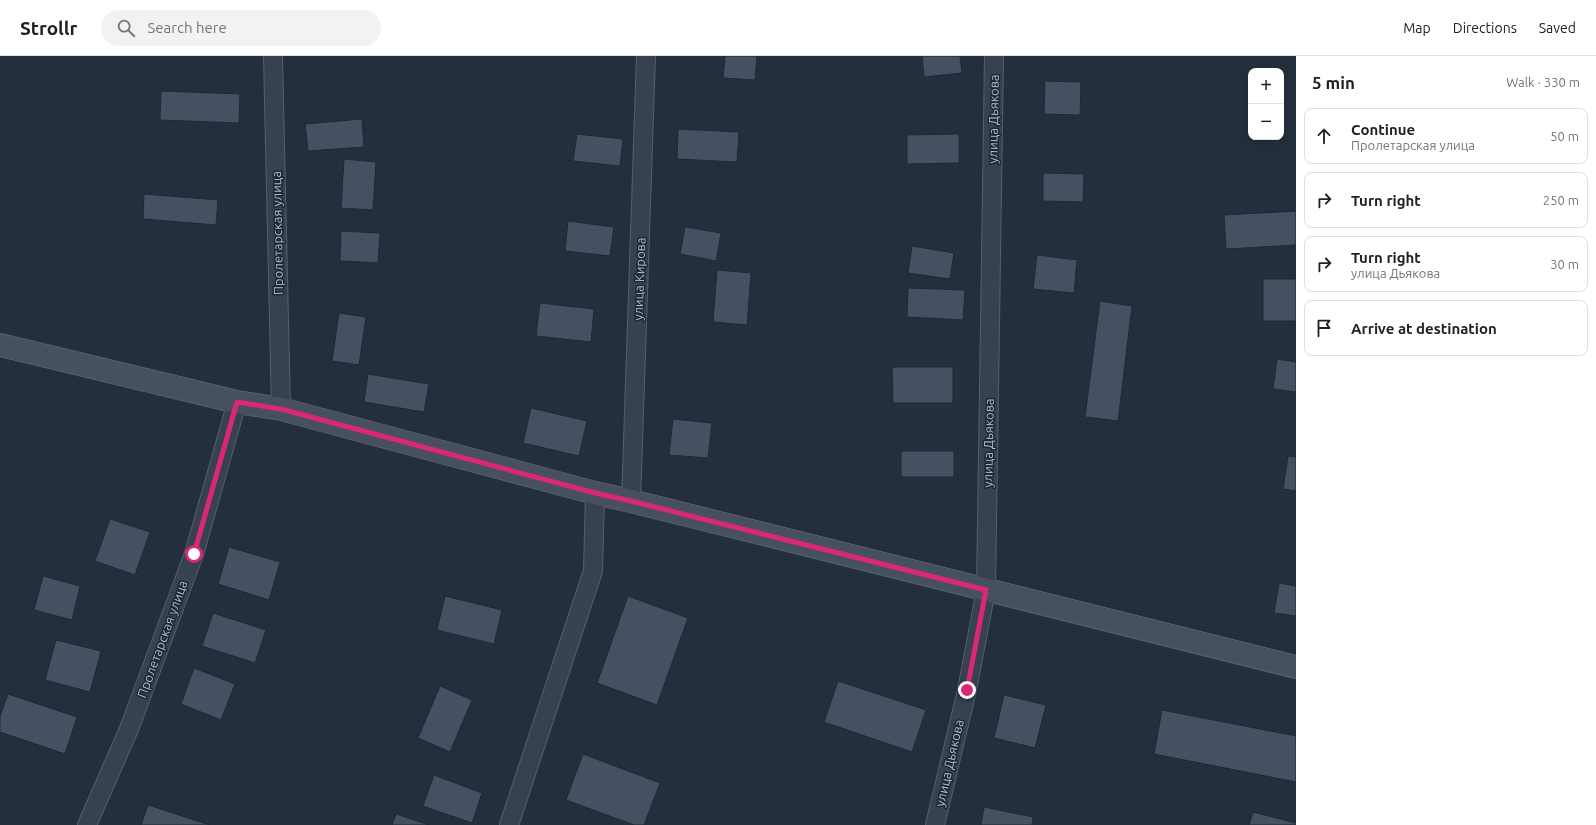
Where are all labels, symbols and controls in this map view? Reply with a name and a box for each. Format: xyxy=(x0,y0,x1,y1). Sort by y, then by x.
search box xyxy=(101,10,381,46)
text: Strollr xyxy=(20,17,77,39)
icon: search xyxy=(115,17,137,39)
text: Search here xyxy=(147,19,227,36)
text: Map xyxy=(1403,20,1431,36)
text: Directions xyxy=(1453,20,1517,36)
text: Saved xyxy=(1539,20,1576,36)
map controls xyxy=(1248,68,1284,140)
button: + xyxy=(1248,68,1284,104)
text: 5 min xyxy=(1312,73,1355,92)
street label: улица Дьякова xyxy=(985,74,1001,164)
text: Walk · 330 m xyxy=(1506,75,1580,89)
button: − xyxy=(1248,104,1284,140)
text: Continue xyxy=(1351,121,1415,138)
icon: ahead xyxy=(1313,125,1335,147)
text: 50 m xyxy=(1550,129,1579,143)
text: Пролетарская улица xyxy=(1351,138,1475,152)
street label: Пролетарская улица xyxy=(269,171,285,295)
icon: right xyxy=(1313,189,1335,211)
text: Turn right xyxy=(1351,192,1421,209)
text: 250 m xyxy=(1543,193,1579,207)
street label: улица Кирова xyxy=(631,237,647,321)
text: Turn right xyxy=(1351,249,1421,266)
icon: right xyxy=(1313,253,1335,275)
text: 30 m xyxy=(1550,257,1579,271)
text: улица Дьякова xyxy=(1351,266,1440,280)
icon: arrive xyxy=(1313,317,1335,339)
text: Arrive at destination xyxy=(1351,320,1497,337)
street label: улица Дьякова xyxy=(980,398,996,488)
route start xyxy=(185,545,203,563)
street label: Пролетарская улица xyxy=(134,578,190,700)
route end xyxy=(958,681,976,699)
street label: улица Дьякова xyxy=(932,718,966,808)

